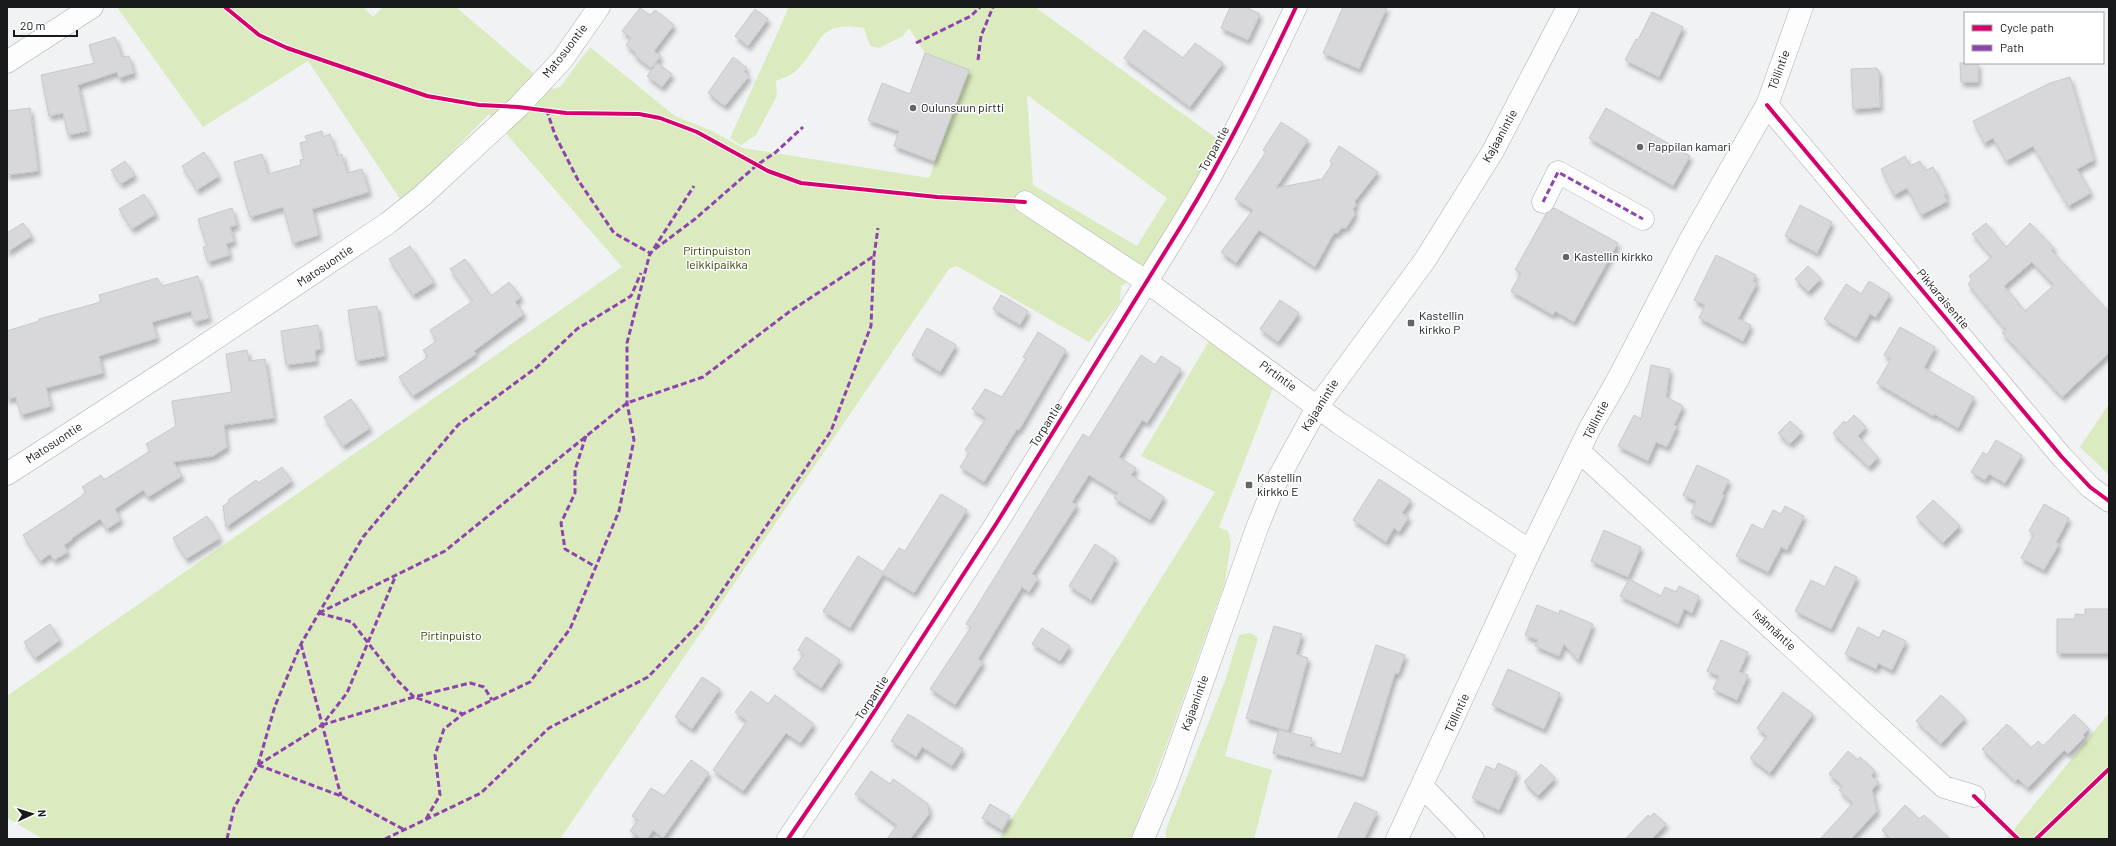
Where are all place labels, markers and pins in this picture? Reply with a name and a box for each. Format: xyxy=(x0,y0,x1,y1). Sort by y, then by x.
place label: Oulunsuun pirtti xyxy=(921,100,1004,114)
marker: Oulunsuun pirtti xyxy=(908,103,918,113)
place label: Pappilan kamari xyxy=(1648,139,1731,153)
marker: Pappilan kamari xyxy=(1635,142,1645,152)
place label: Kastellin kirkko xyxy=(1574,249,1653,263)
marker: Kastellin kirkko xyxy=(1561,252,1571,262)
place label: Kastellin kirkko P xyxy=(1419,308,1464,336)
marker: Kastellin kirkko P xyxy=(1406,318,1416,328)
place label: Kastellin kirkko E xyxy=(1257,470,1302,498)
marker: Kastellin kirkko E xyxy=(1244,480,1254,490)

